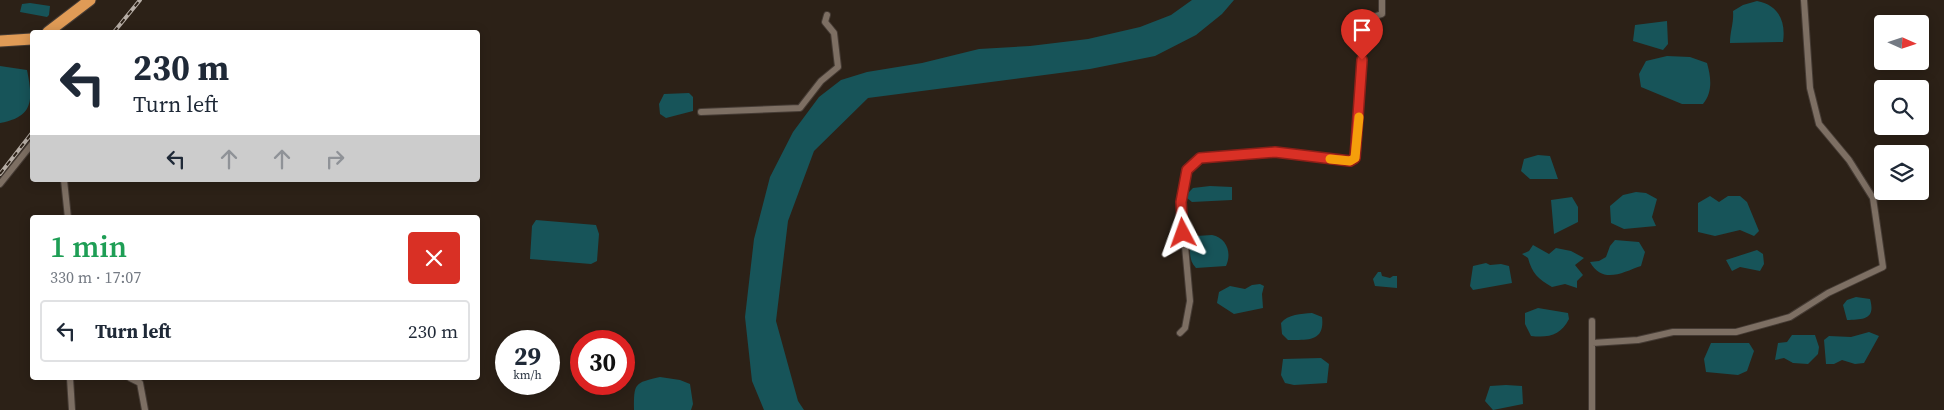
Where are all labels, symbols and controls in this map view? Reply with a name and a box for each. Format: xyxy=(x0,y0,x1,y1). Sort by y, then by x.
pin xyxy=(1341,9,1383,60)
north arrow xyxy=(1874,15,1929,70)
map controls xyxy=(1874,15,1929,200)
icon: arrive xyxy=(1348,16,1376,44)
text: 230 m xyxy=(133,44,229,92)
icon: left xyxy=(50,50,115,115)
button: search xyxy=(1874,80,1929,135)
text: Turn left xyxy=(133,89,218,119)
icon: left xyxy=(162,145,190,173)
icon: ahead xyxy=(215,145,243,173)
icon: ahead xyxy=(268,145,296,173)
icon: right xyxy=(321,145,349,173)
button: layers xyxy=(1874,145,1929,200)
position arrow xyxy=(1156,206,1208,258)
text: 1 min xyxy=(50,226,127,267)
button: close xyxy=(408,232,460,284)
text: 330 m · 17:07 xyxy=(50,266,141,288)
icon: left xyxy=(52,317,80,345)
text: Turn left xyxy=(95,318,171,344)
text: 230 m xyxy=(408,318,458,344)
speed limit sign: 30 xyxy=(570,330,635,395)
text: 29 xyxy=(514,339,541,373)
text: km/h xyxy=(513,367,542,383)

